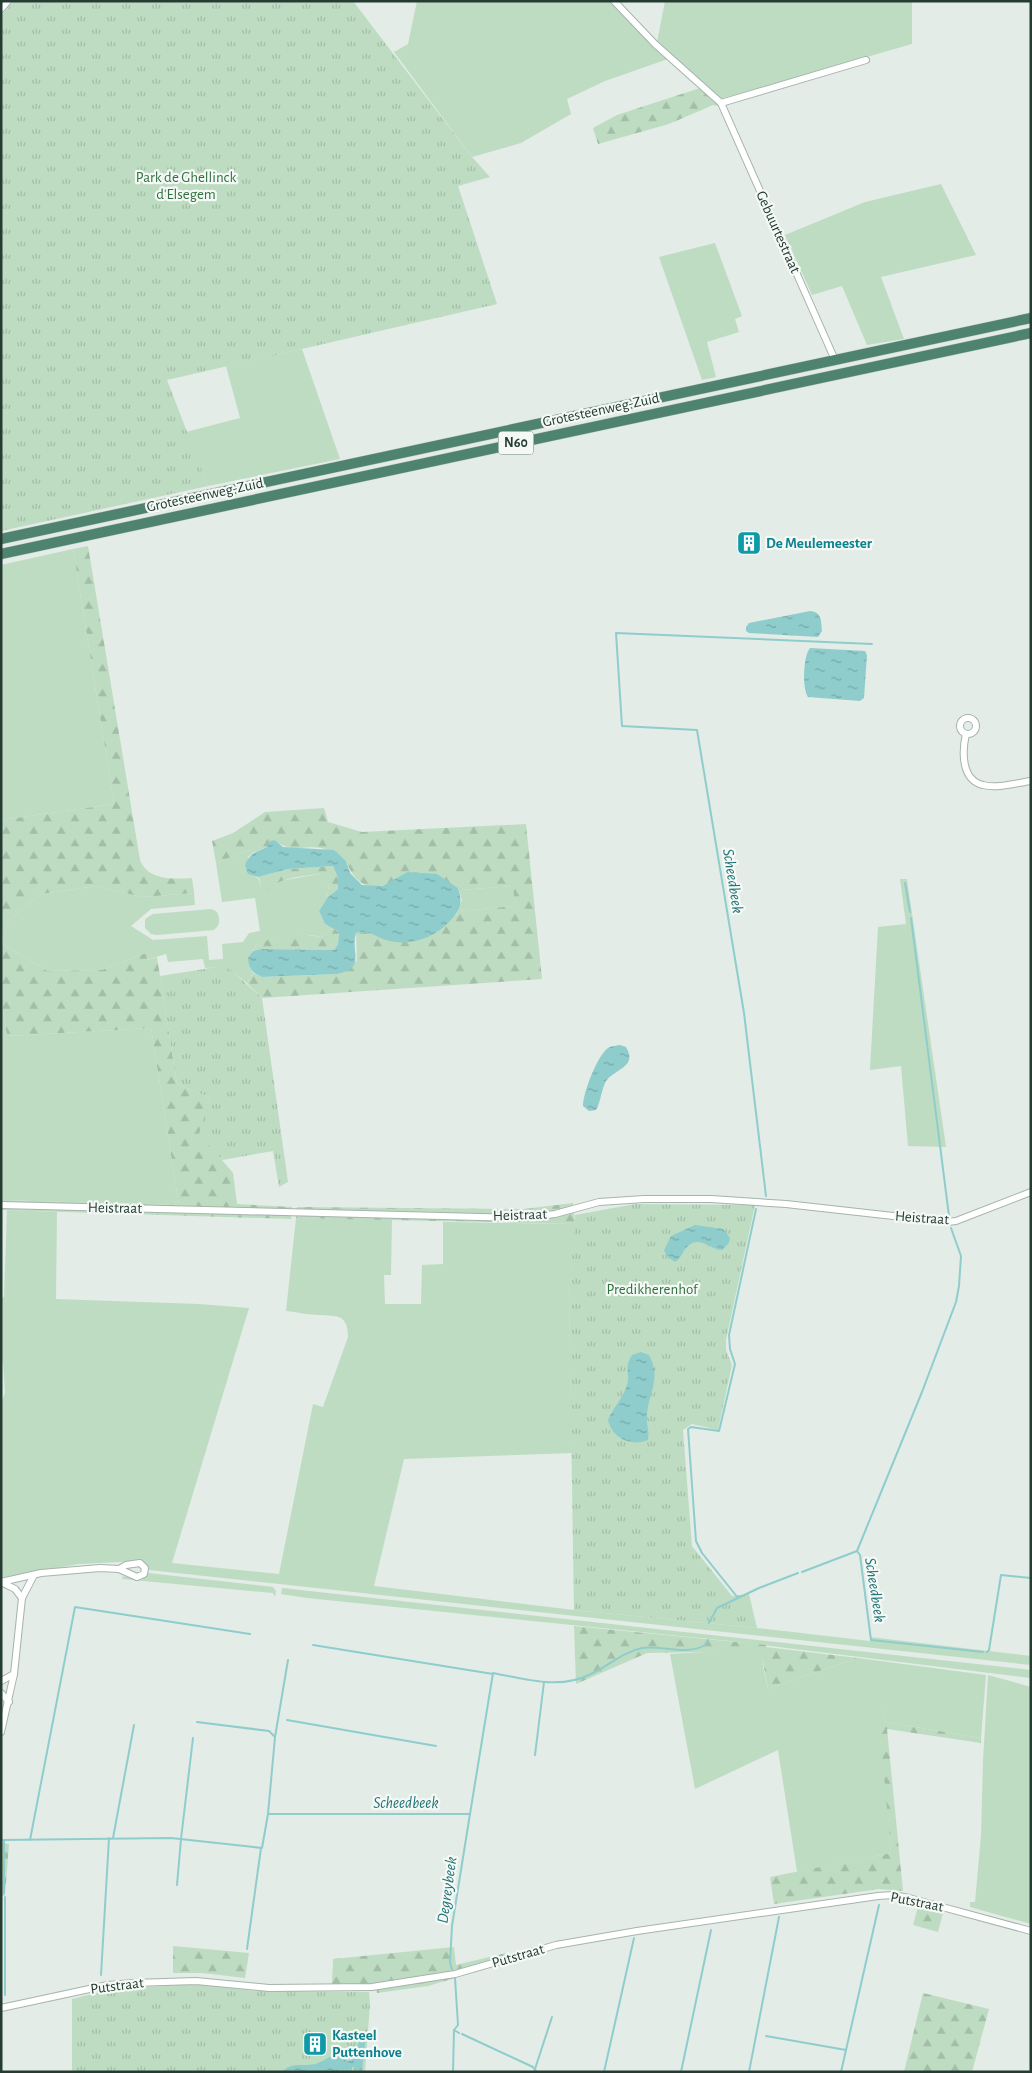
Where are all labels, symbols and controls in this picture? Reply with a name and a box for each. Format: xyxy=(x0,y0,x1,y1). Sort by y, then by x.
park label: Park de Ghellinck d'Elsegem xyxy=(136,170,236,202)
street label: Gebuurtestraat xyxy=(753,189,803,276)
street label: Grotesteenweg-Zuid xyxy=(541,390,661,430)
road number: N60 xyxy=(498,432,534,454)
street label: Grotesteenweg-Zuid xyxy=(145,475,265,515)
building icon: De Meulemeester xyxy=(736,530,762,556)
place label: De Meulemeester xyxy=(766,536,873,551)
water label: Scheedbeek xyxy=(720,847,746,915)
street label: Heistraat xyxy=(88,1200,142,1216)
street label: Heistraat xyxy=(493,1207,548,1223)
street label: Heistraat xyxy=(894,1209,950,1227)
park label: Predikherenhof xyxy=(606,1282,699,1297)
water label: Scheedbeek xyxy=(862,1556,888,1624)
water label: Scheedbeek xyxy=(373,1795,439,1811)
water label: Degreybeek xyxy=(434,1856,460,1924)
street label: Putstraat xyxy=(889,1890,945,1915)
street label: Putstraat xyxy=(490,1941,546,1971)
street label: Putstraat xyxy=(89,1975,145,1997)
place label: Kasteel Puttenhove xyxy=(332,2028,402,2060)
building icon: Kasteel Puttenhove xyxy=(302,2031,328,2057)

